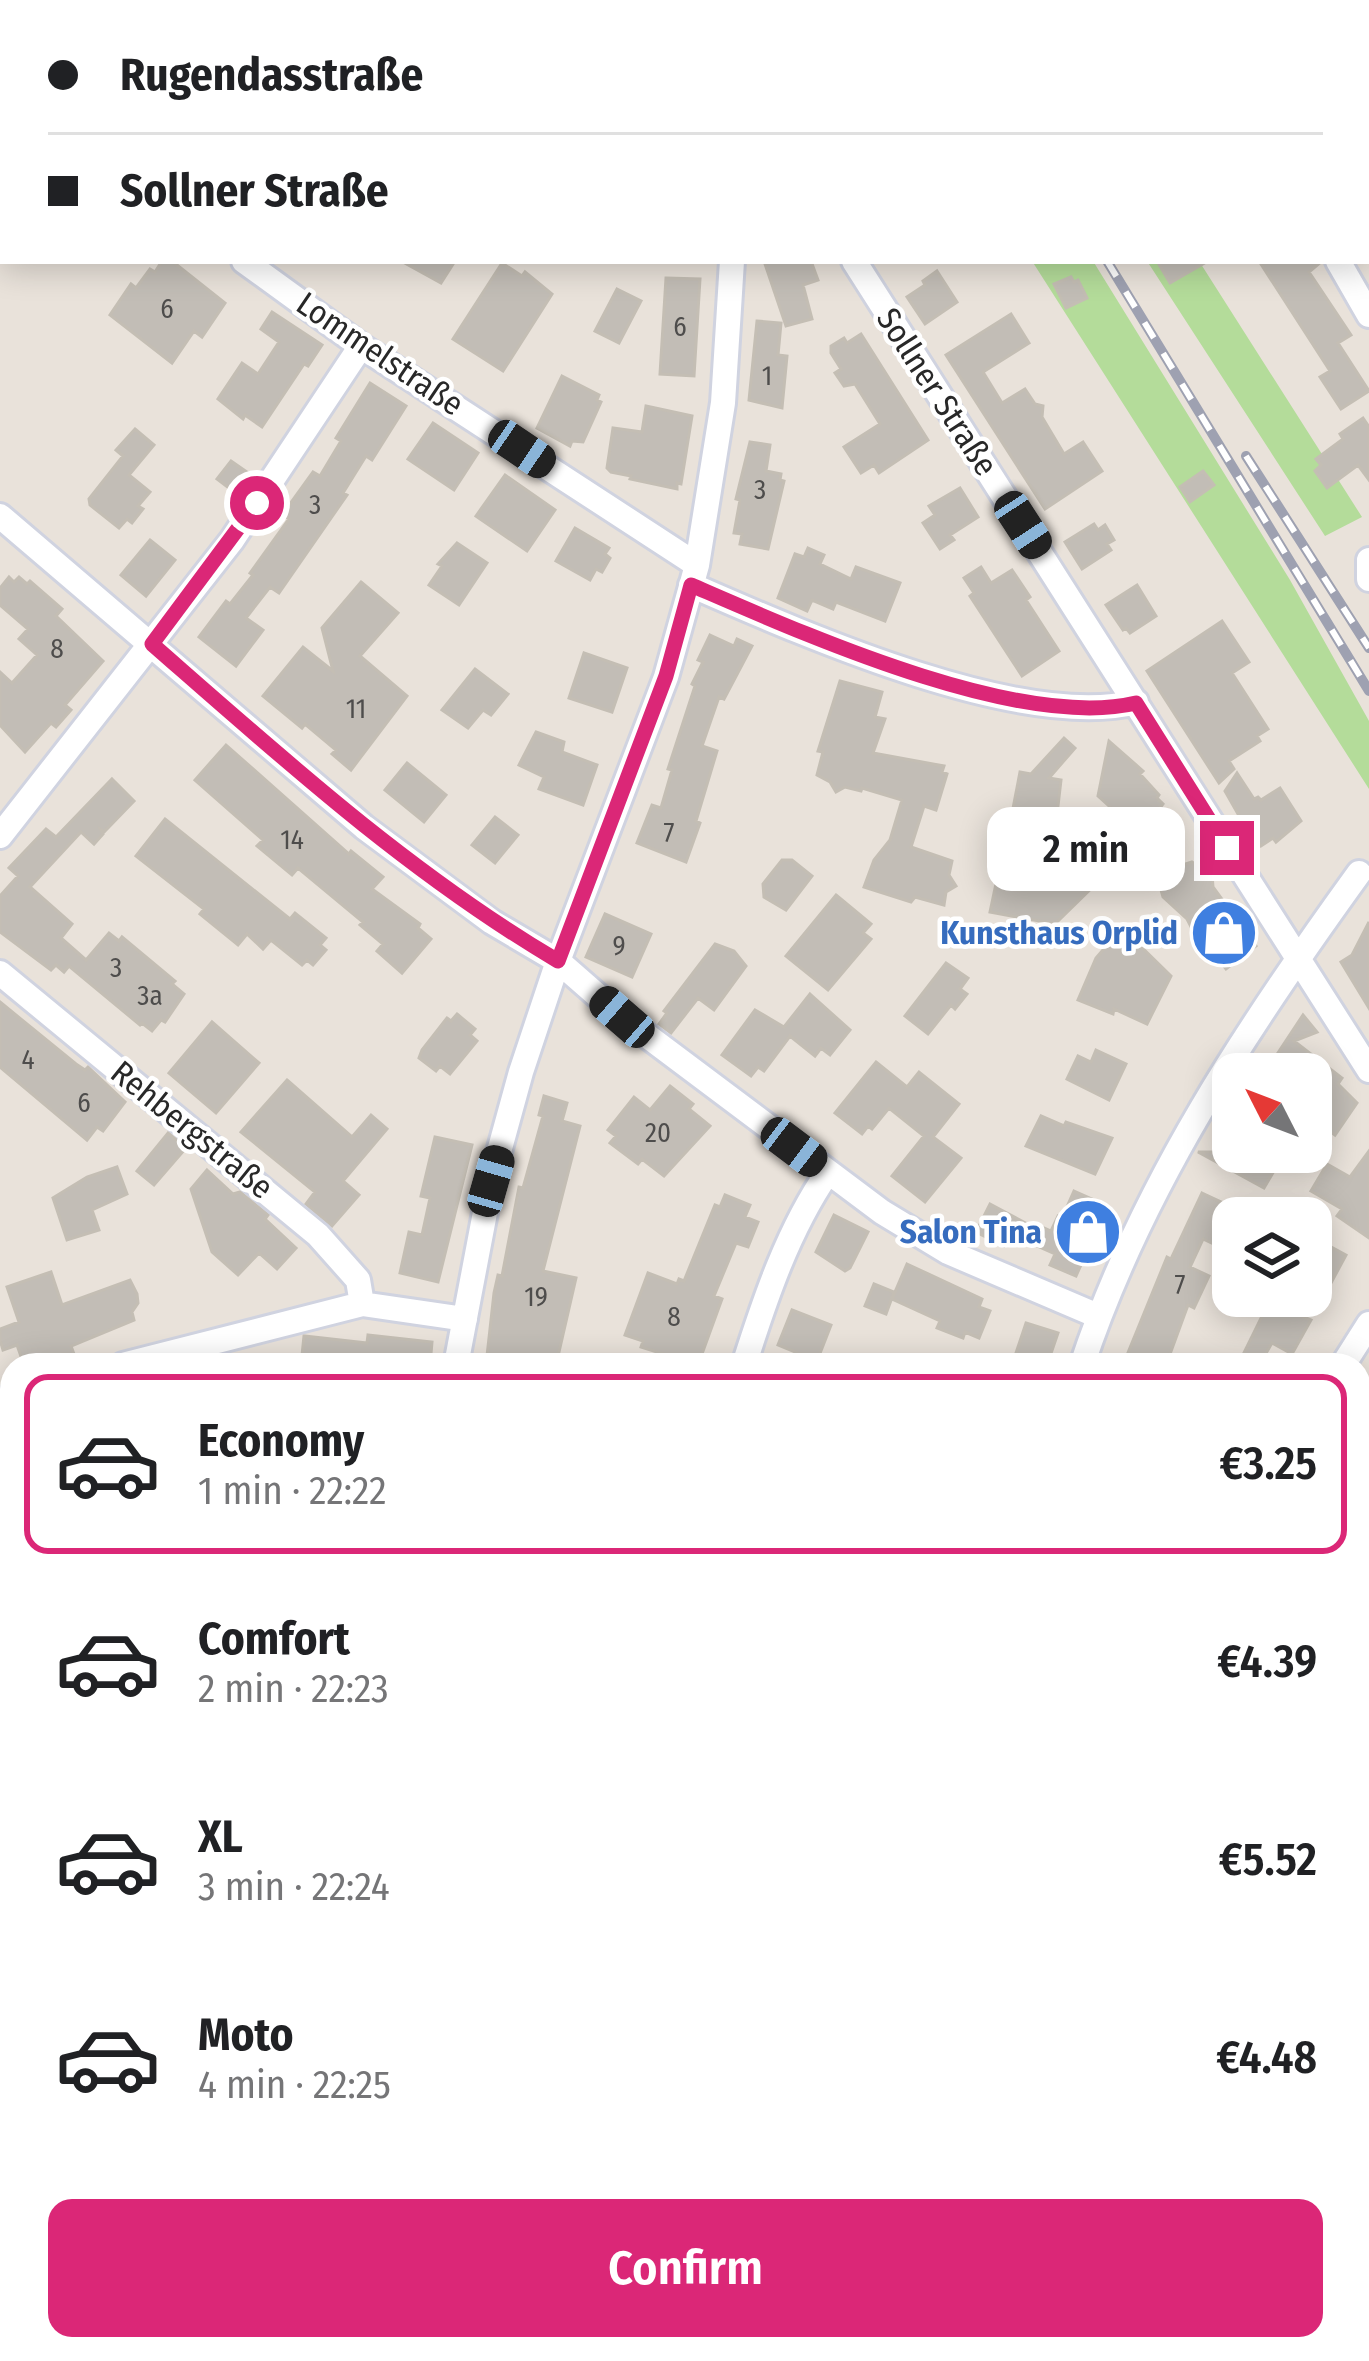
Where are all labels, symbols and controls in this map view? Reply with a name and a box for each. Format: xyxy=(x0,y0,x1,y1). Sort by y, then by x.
text: Rugendasstraße xyxy=(120,48,423,102)
text: Sollner Straße xyxy=(120,164,389,218)
street label: Lommelstraße xyxy=(289,284,471,424)
house number: 6 xyxy=(160,293,174,325)
street label: Sollner Straße xyxy=(868,301,1006,483)
house number: 6 xyxy=(673,311,687,343)
house number: 1 xyxy=(762,360,772,392)
car xyxy=(482,414,562,484)
house number: 3 xyxy=(754,474,766,506)
route start xyxy=(230,476,284,530)
car xyxy=(988,485,1058,565)
house number: 3 xyxy=(309,489,321,521)
house number: 8 xyxy=(50,633,64,665)
house number: 11 xyxy=(346,693,366,725)
callout: 2 min xyxy=(987,806,1185,890)
house number: 7 xyxy=(664,817,675,849)
route end xyxy=(1200,821,1254,875)
house number: 14 xyxy=(280,824,304,856)
text: 2 min xyxy=(1043,826,1129,872)
shop icon: Kunsthaus Orplid xyxy=(1189,898,1259,968)
place label: Kunsthaus Orplid xyxy=(940,913,1178,953)
house number: 9 xyxy=(612,930,626,962)
house number: 3 xyxy=(110,952,122,984)
house number: 3a xyxy=(137,980,163,1012)
car xyxy=(583,980,661,1054)
house number: 4 xyxy=(21,1044,35,1076)
street label: Rehbergstraße xyxy=(103,1053,281,1207)
north arrow xyxy=(1212,1053,1332,1173)
map controls xyxy=(1212,1053,1332,1317)
house number: 6 xyxy=(77,1087,91,1119)
car xyxy=(754,1111,834,1183)
house number: 20 xyxy=(645,1117,671,1149)
car xyxy=(464,1141,518,1221)
shop icon: Salon Tina xyxy=(1053,1197,1123,1267)
button: layers xyxy=(1212,1197,1332,1317)
place label: Salon Tina xyxy=(900,1212,1042,1252)
house number: 7 xyxy=(1175,1269,1186,1301)
house number: 19 xyxy=(524,1281,548,1313)
house number: 8 xyxy=(667,1301,681,1333)
icon: car xyxy=(54,1410,162,1518)
text: Economy xyxy=(198,1414,364,1468)
text: €3.25 xyxy=(1219,1437,1317,1491)
text: 1 min · 22:22 xyxy=(198,1468,386,1514)
icon: car xyxy=(54,1608,162,1716)
text: Comfort xyxy=(198,1612,350,1666)
text: €4.39 xyxy=(1217,1635,1317,1689)
text: 2 min · 22:23 xyxy=(198,1666,389,1712)
icon: car xyxy=(54,1806,162,1914)
text: XL xyxy=(198,1810,243,1864)
text: €5.52 xyxy=(1219,1833,1317,1887)
text: 3 min · 22:24 xyxy=(198,1864,390,1910)
icon: car xyxy=(54,2004,162,2112)
text: Moto xyxy=(198,2008,294,2062)
text: €4.48 xyxy=(1216,2031,1317,2085)
text: 4 min · 22:25 xyxy=(198,2062,391,2108)
button: Confirm xyxy=(48,2199,1323,2337)

